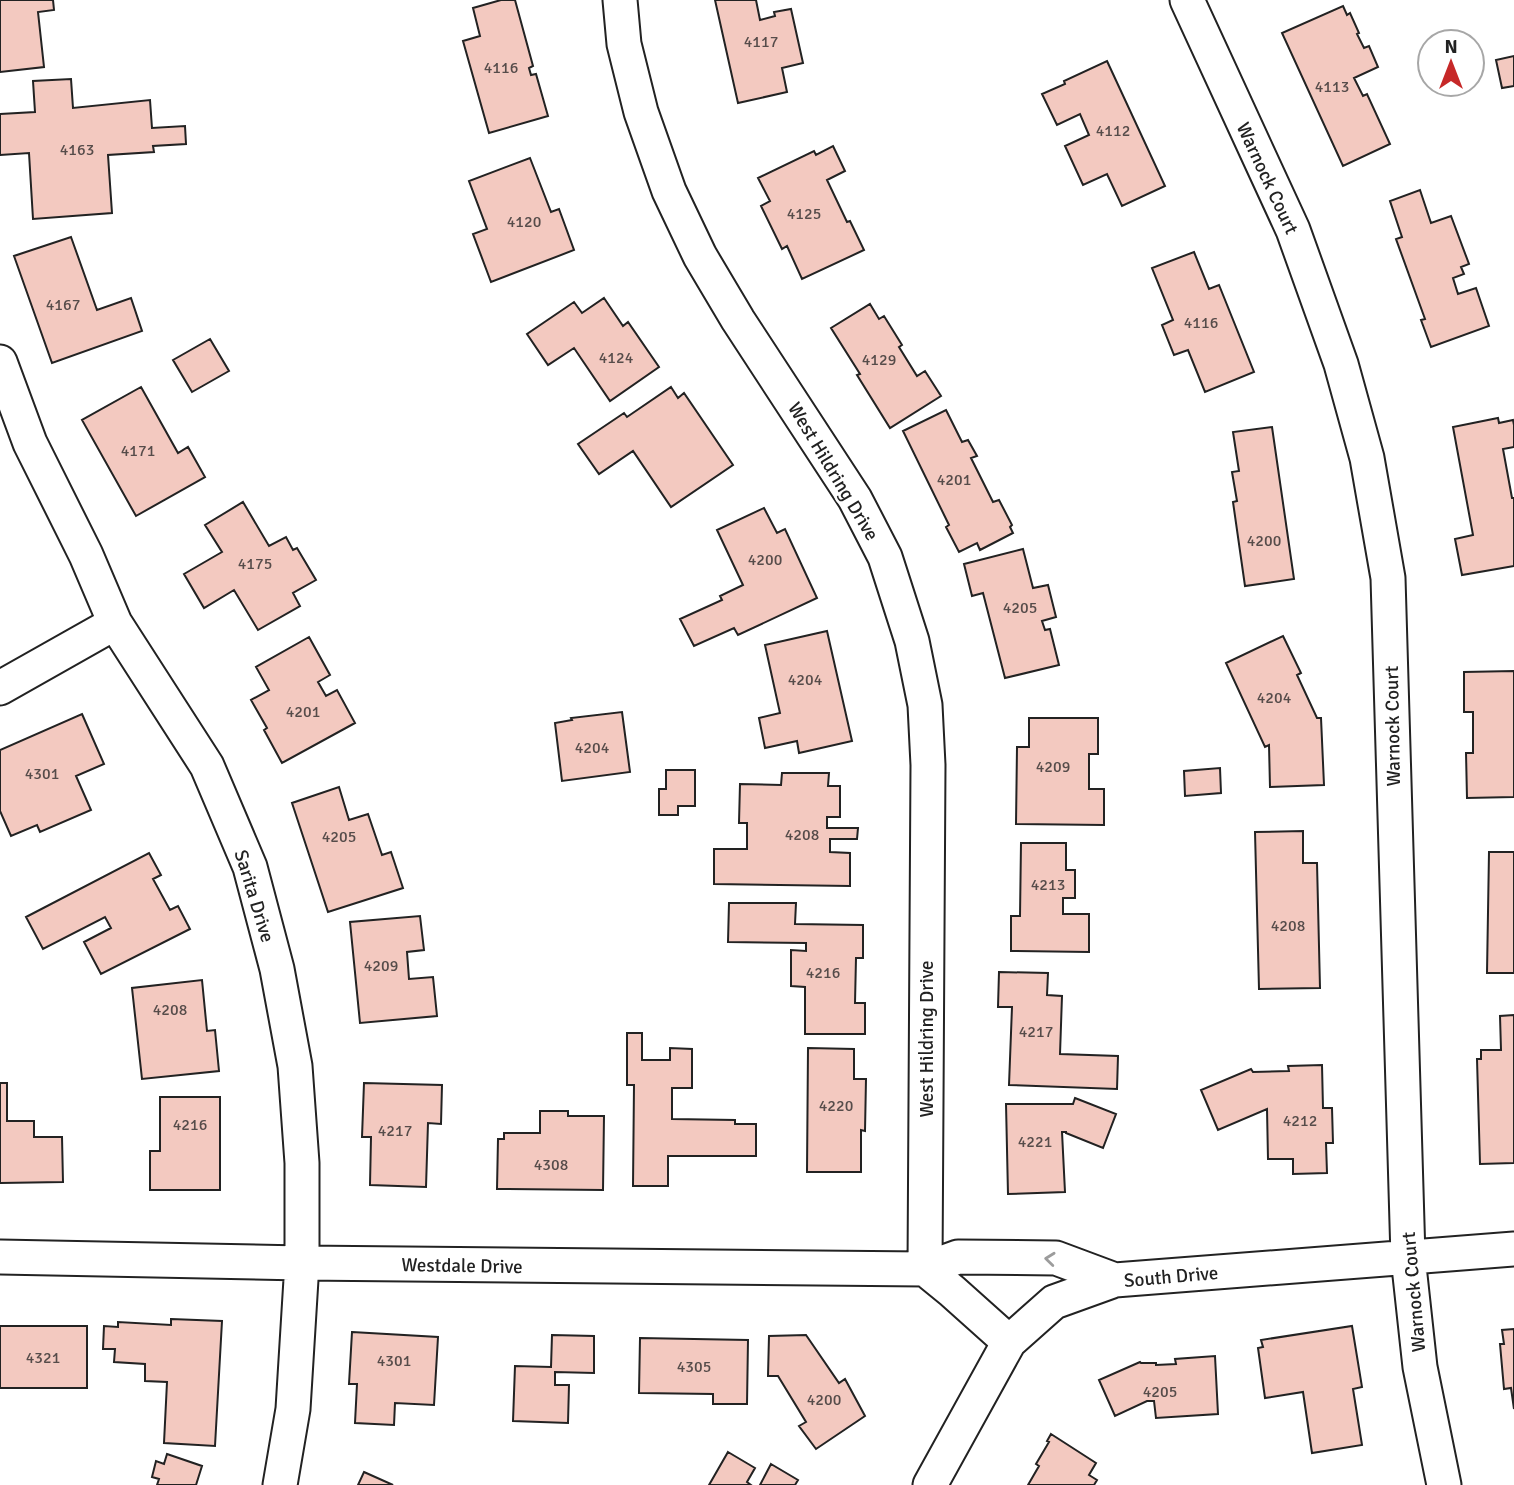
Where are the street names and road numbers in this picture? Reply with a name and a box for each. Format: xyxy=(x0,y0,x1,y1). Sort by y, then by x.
street label: Warnock Court xyxy=(1231,119,1304,238)
street label: West Hildring Drive xyxy=(782,398,884,545)
street label: Warnock Court xyxy=(1380,665,1406,787)
street label: Sarita Drive xyxy=(229,847,279,945)
street label: West Hildring Drive xyxy=(915,960,939,1118)
street label: Warnock Court xyxy=(1397,1230,1431,1353)
street label: Westdale Drive xyxy=(401,1253,523,1279)
street label: South Drive xyxy=(1123,1261,1219,1293)

